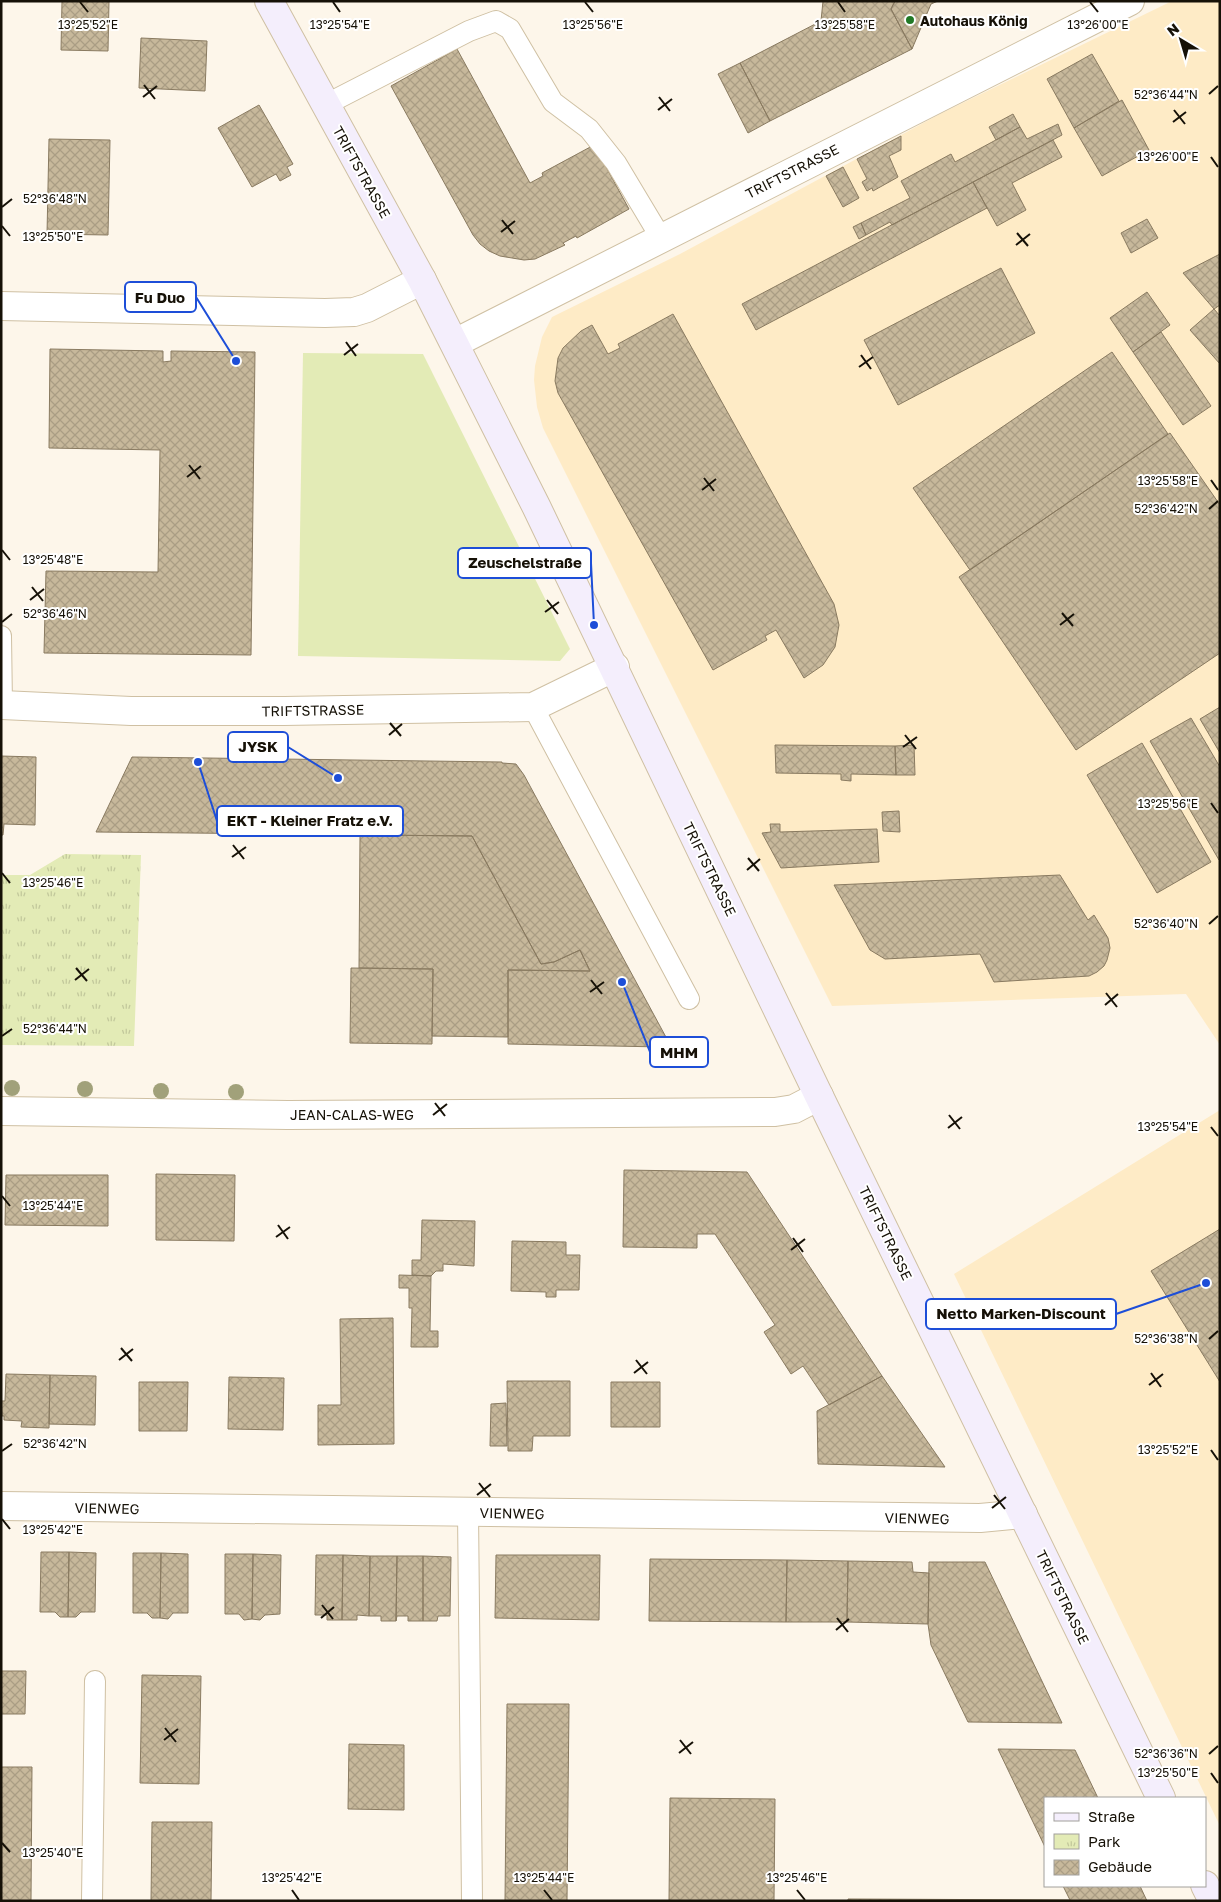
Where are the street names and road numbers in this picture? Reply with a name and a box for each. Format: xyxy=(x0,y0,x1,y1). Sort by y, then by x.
street label: TRIFTSTRASSE xyxy=(330,123,394,221)
street label: TRIFTSTRASSE xyxy=(742,140,842,202)
street label: TRIFTSTRASSE xyxy=(262,701,364,719)
street label: TRIFTSTRASSE xyxy=(680,819,740,919)
street label: JEAN-CALAS-WEG xyxy=(290,1106,414,1123)
street label: TRIFTSTRASSE xyxy=(856,1183,916,1283)
street label: VIENWEG xyxy=(74,1499,140,1517)
street label: VIENWEG xyxy=(479,1504,545,1522)
street label: VIENWEG xyxy=(884,1509,950,1527)
street label: TRIFTSTRASSE xyxy=(1033,1547,1093,1647)

